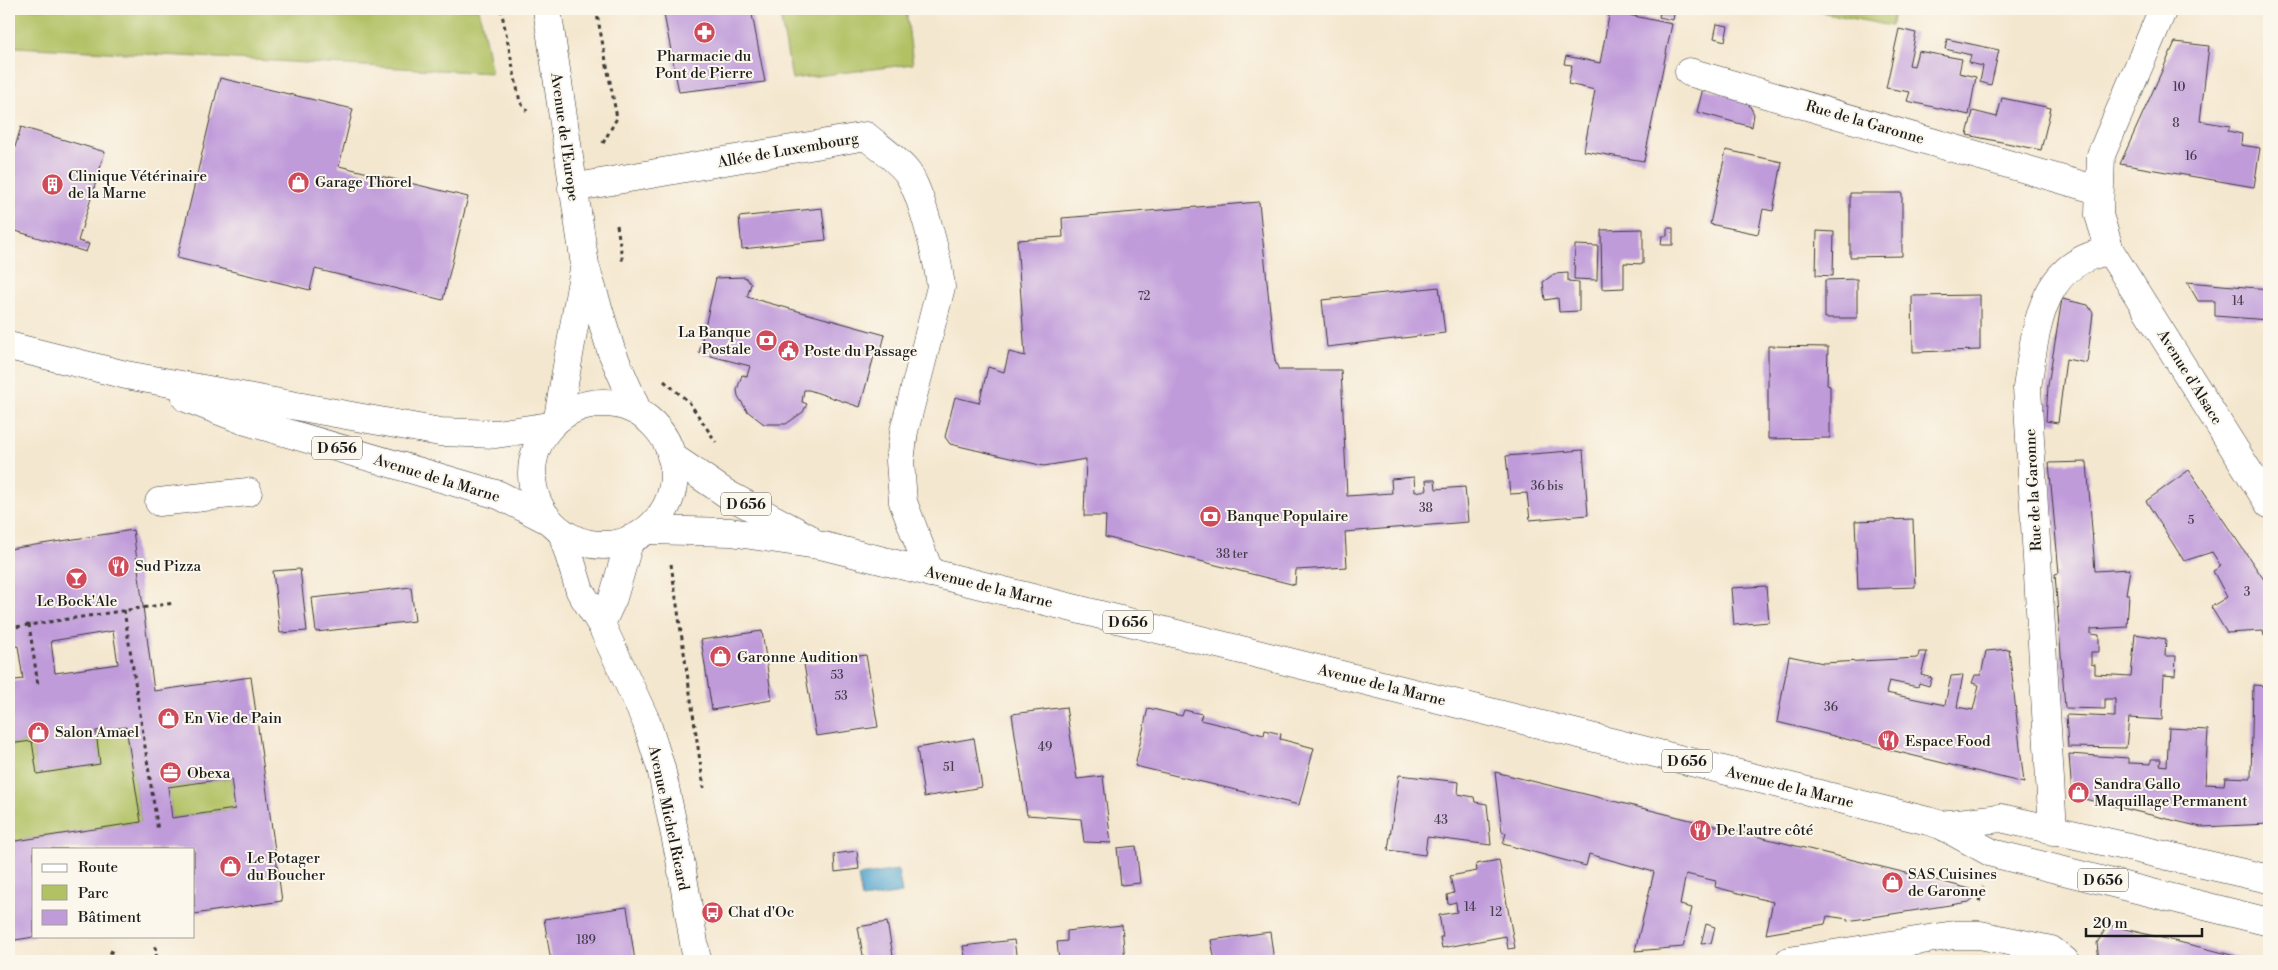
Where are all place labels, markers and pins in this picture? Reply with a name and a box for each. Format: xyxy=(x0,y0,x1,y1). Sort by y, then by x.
pharmacy icon: Pharmacie du Pont de Pierre xyxy=(692,21,716,45)
place label: Pharmacie du Pont de Pierre xyxy=(655,47,753,83)
place label: Clinique Vétérinaire de la Marne xyxy=(68,167,207,203)
shop icon: Garage Thorel xyxy=(287,170,311,194)
building icon: Clinique Vétérinaire de la Marne xyxy=(40,173,64,197)
place label: Garage Thorel xyxy=(315,173,412,192)
place label: La Banque Postale xyxy=(678,323,751,359)
bank icon: La Banque Postale xyxy=(755,329,779,353)
public building icon: Poste du Passage xyxy=(776,339,800,363)
place label: Poste du Passage xyxy=(804,342,917,361)
bank icon: Banque Populaire xyxy=(1199,504,1223,528)
place label: Banque Populaire xyxy=(1226,507,1348,526)
restaurant icon: Sud Pizza xyxy=(107,554,131,578)
place label: Sud Pizza xyxy=(135,557,201,576)
bar icon: Le Bock'Ale xyxy=(65,566,89,590)
place label: Le Bock'Ale xyxy=(37,592,117,611)
shop icon: Garonne Audition xyxy=(709,645,733,669)
place label: Garonne Audition xyxy=(737,648,859,667)
shop icon: En Vie de Pain xyxy=(156,706,180,730)
place label: En Vie de Pain xyxy=(184,709,282,728)
shop icon: Salon Amael xyxy=(27,720,51,744)
place label: Salon Amael xyxy=(55,723,140,742)
restaurant icon: Espace Food xyxy=(1877,729,1901,753)
place label: Espace Food xyxy=(1905,732,1991,751)
office icon: Obexa xyxy=(159,761,183,785)
place label: Obexa xyxy=(187,764,231,783)
place label: Sandra Gallo Maquillage Permanent xyxy=(2094,775,2248,811)
shop icon: Sandra Gallo Maquillage Permanent xyxy=(2066,781,2090,805)
restaurant icon: De l'autre côté xyxy=(1688,818,1712,842)
place label: De l'autre côté xyxy=(1716,821,1813,840)
place label: Le Potager du Boucher xyxy=(247,849,326,885)
shop icon: Le Potager du Boucher xyxy=(219,855,243,879)
place label: SAS Cuisines de Garonne xyxy=(1908,865,1997,901)
shop icon: SAS Cuisines de Garonne xyxy=(1880,871,1904,895)
bus stop icon: Chat d'Oc xyxy=(700,900,724,924)
place label: Chat d'Oc xyxy=(728,903,794,922)

